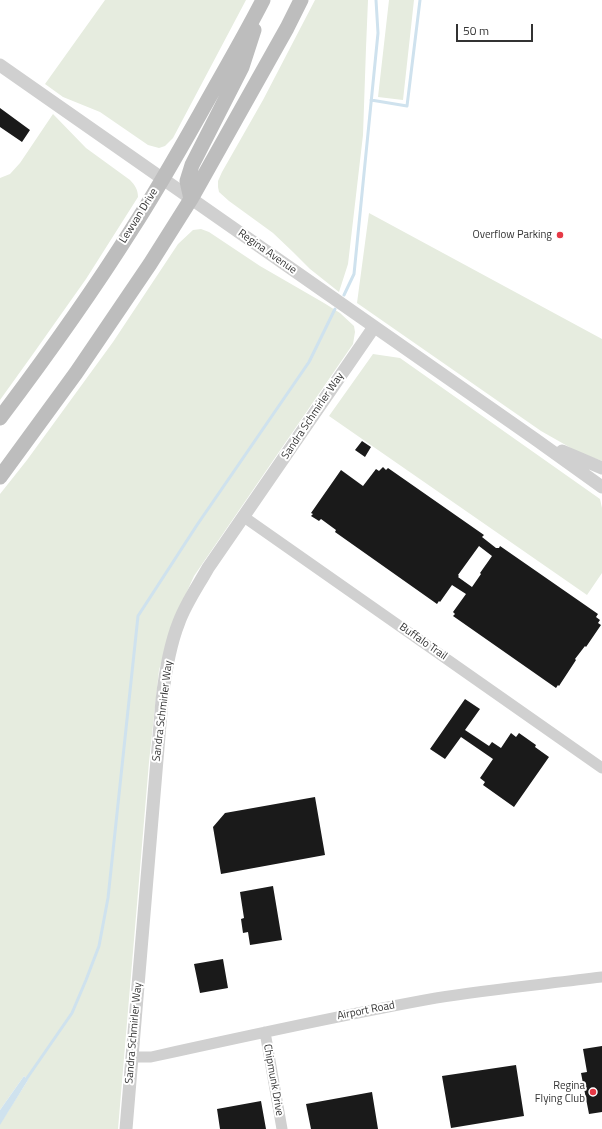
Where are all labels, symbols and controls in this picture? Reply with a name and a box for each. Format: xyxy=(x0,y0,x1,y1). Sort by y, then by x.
scale bar xyxy=(458,16,535,42)
text: 50 m xyxy=(463,21,489,40)
street label: Lewvan Drive xyxy=(117,186,161,246)
street label: Regina Avenue xyxy=(235,227,299,277)
place label: Overflow Parking xyxy=(472,228,552,242)
marker: Overflow Parking xyxy=(555,230,565,240)
street label: Sandra Schmirler Way xyxy=(279,370,347,462)
street label: Buffalo Trail xyxy=(397,621,449,663)
street label: Sandra Schmirler Way xyxy=(150,660,176,762)
street label: Sandra Schmirler Way xyxy=(123,982,145,1084)
street label: Airport Road xyxy=(336,999,396,1023)
street label: Chipmunk Drive xyxy=(260,1043,286,1117)
place label: Regina Flying Club xyxy=(535,1079,585,1105)
marker: Regina Flying Club xyxy=(588,1087,598,1097)

